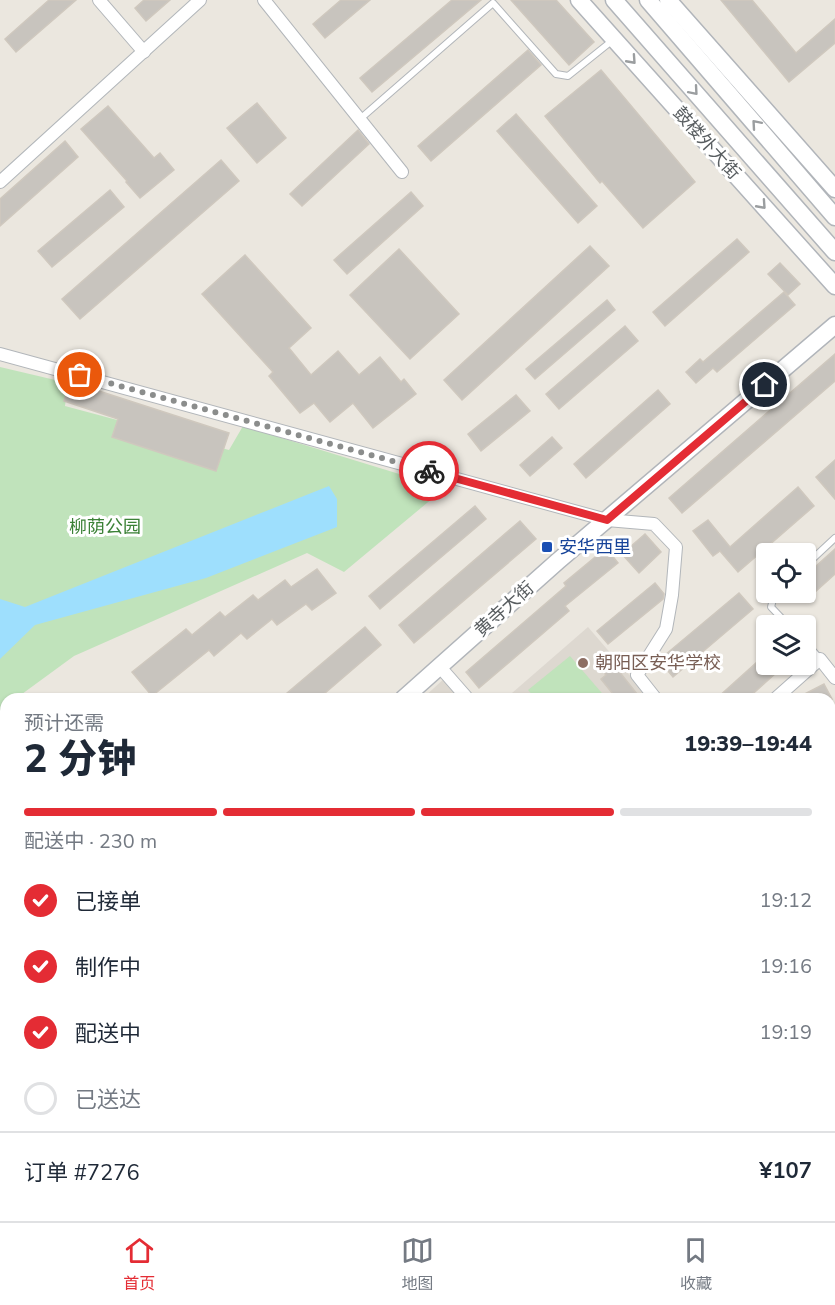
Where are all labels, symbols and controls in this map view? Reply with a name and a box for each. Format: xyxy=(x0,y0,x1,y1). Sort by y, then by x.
one-way arrow xyxy=(625,53,636,64)
one-way arrow xyxy=(687,84,698,95)
street label: 鼓楼外大街 xyxy=(668,102,746,184)
one-way arrow xyxy=(752,120,763,131)
one-way arrow xyxy=(755,198,766,209)
pin xyxy=(54,349,105,400)
icon: bag xyxy=(63,358,96,391)
pin xyxy=(739,359,790,410)
icon: home xyxy=(748,368,781,401)
courier xyxy=(399,441,459,501)
icon: bike xyxy=(413,455,446,488)
park label: 柳荫公园 xyxy=(69,515,141,539)
place label: 安华西里 xyxy=(559,535,631,559)
marker: 安华西里 xyxy=(540,540,554,554)
map controls xyxy=(756,543,816,675)
button: locate xyxy=(756,543,816,603)
street label: 黄寺大街 xyxy=(469,576,539,642)
button: layers xyxy=(756,615,816,675)
place label: 朝阳区安华学校 xyxy=(595,651,721,675)
marker: 朝阳区安华学校 xyxy=(576,656,590,670)
text: 预计还需 xyxy=(24,710,104,737)
text: 19:39–19:44 xyxy=(684,729,812,759)
text: 2 分钟 xyxy=(24,733,136,786)
text: 配送中 · 230 m xyxy=(24,828,157,855)
icon: check xyxy=(24,884,57,917)
text: 已接单 xyxy=(75,887,141,917)
text: 19:12 xyxy=(759,887,812,914)
icon: check xyxy=(24,950,57,983)
text: 制作中 xyxy=(75,953,141,983)
text: 19:16 xyxy=(759,953,812,980)
icon: check xyxy=(24,1016,57,1049)
text: 配送中 xyxy=(75,1019,141,1049)
text: 19:19 xyxy=(759,1019,812,1046)
text: 已送达 xyxy=(75,1085,141,1115)
text: ¥107 xyxy=(759,1156,812,1186)
text: 订单 #7276 xyxy=(24,1158,140,1188)
tab: 首页 xyxy=(123,1234,156,1295)
tab: 地图 xyxy=(401,1234,434,1295)
tab: 收藏 xyxy=(679,1234,712,1295)

